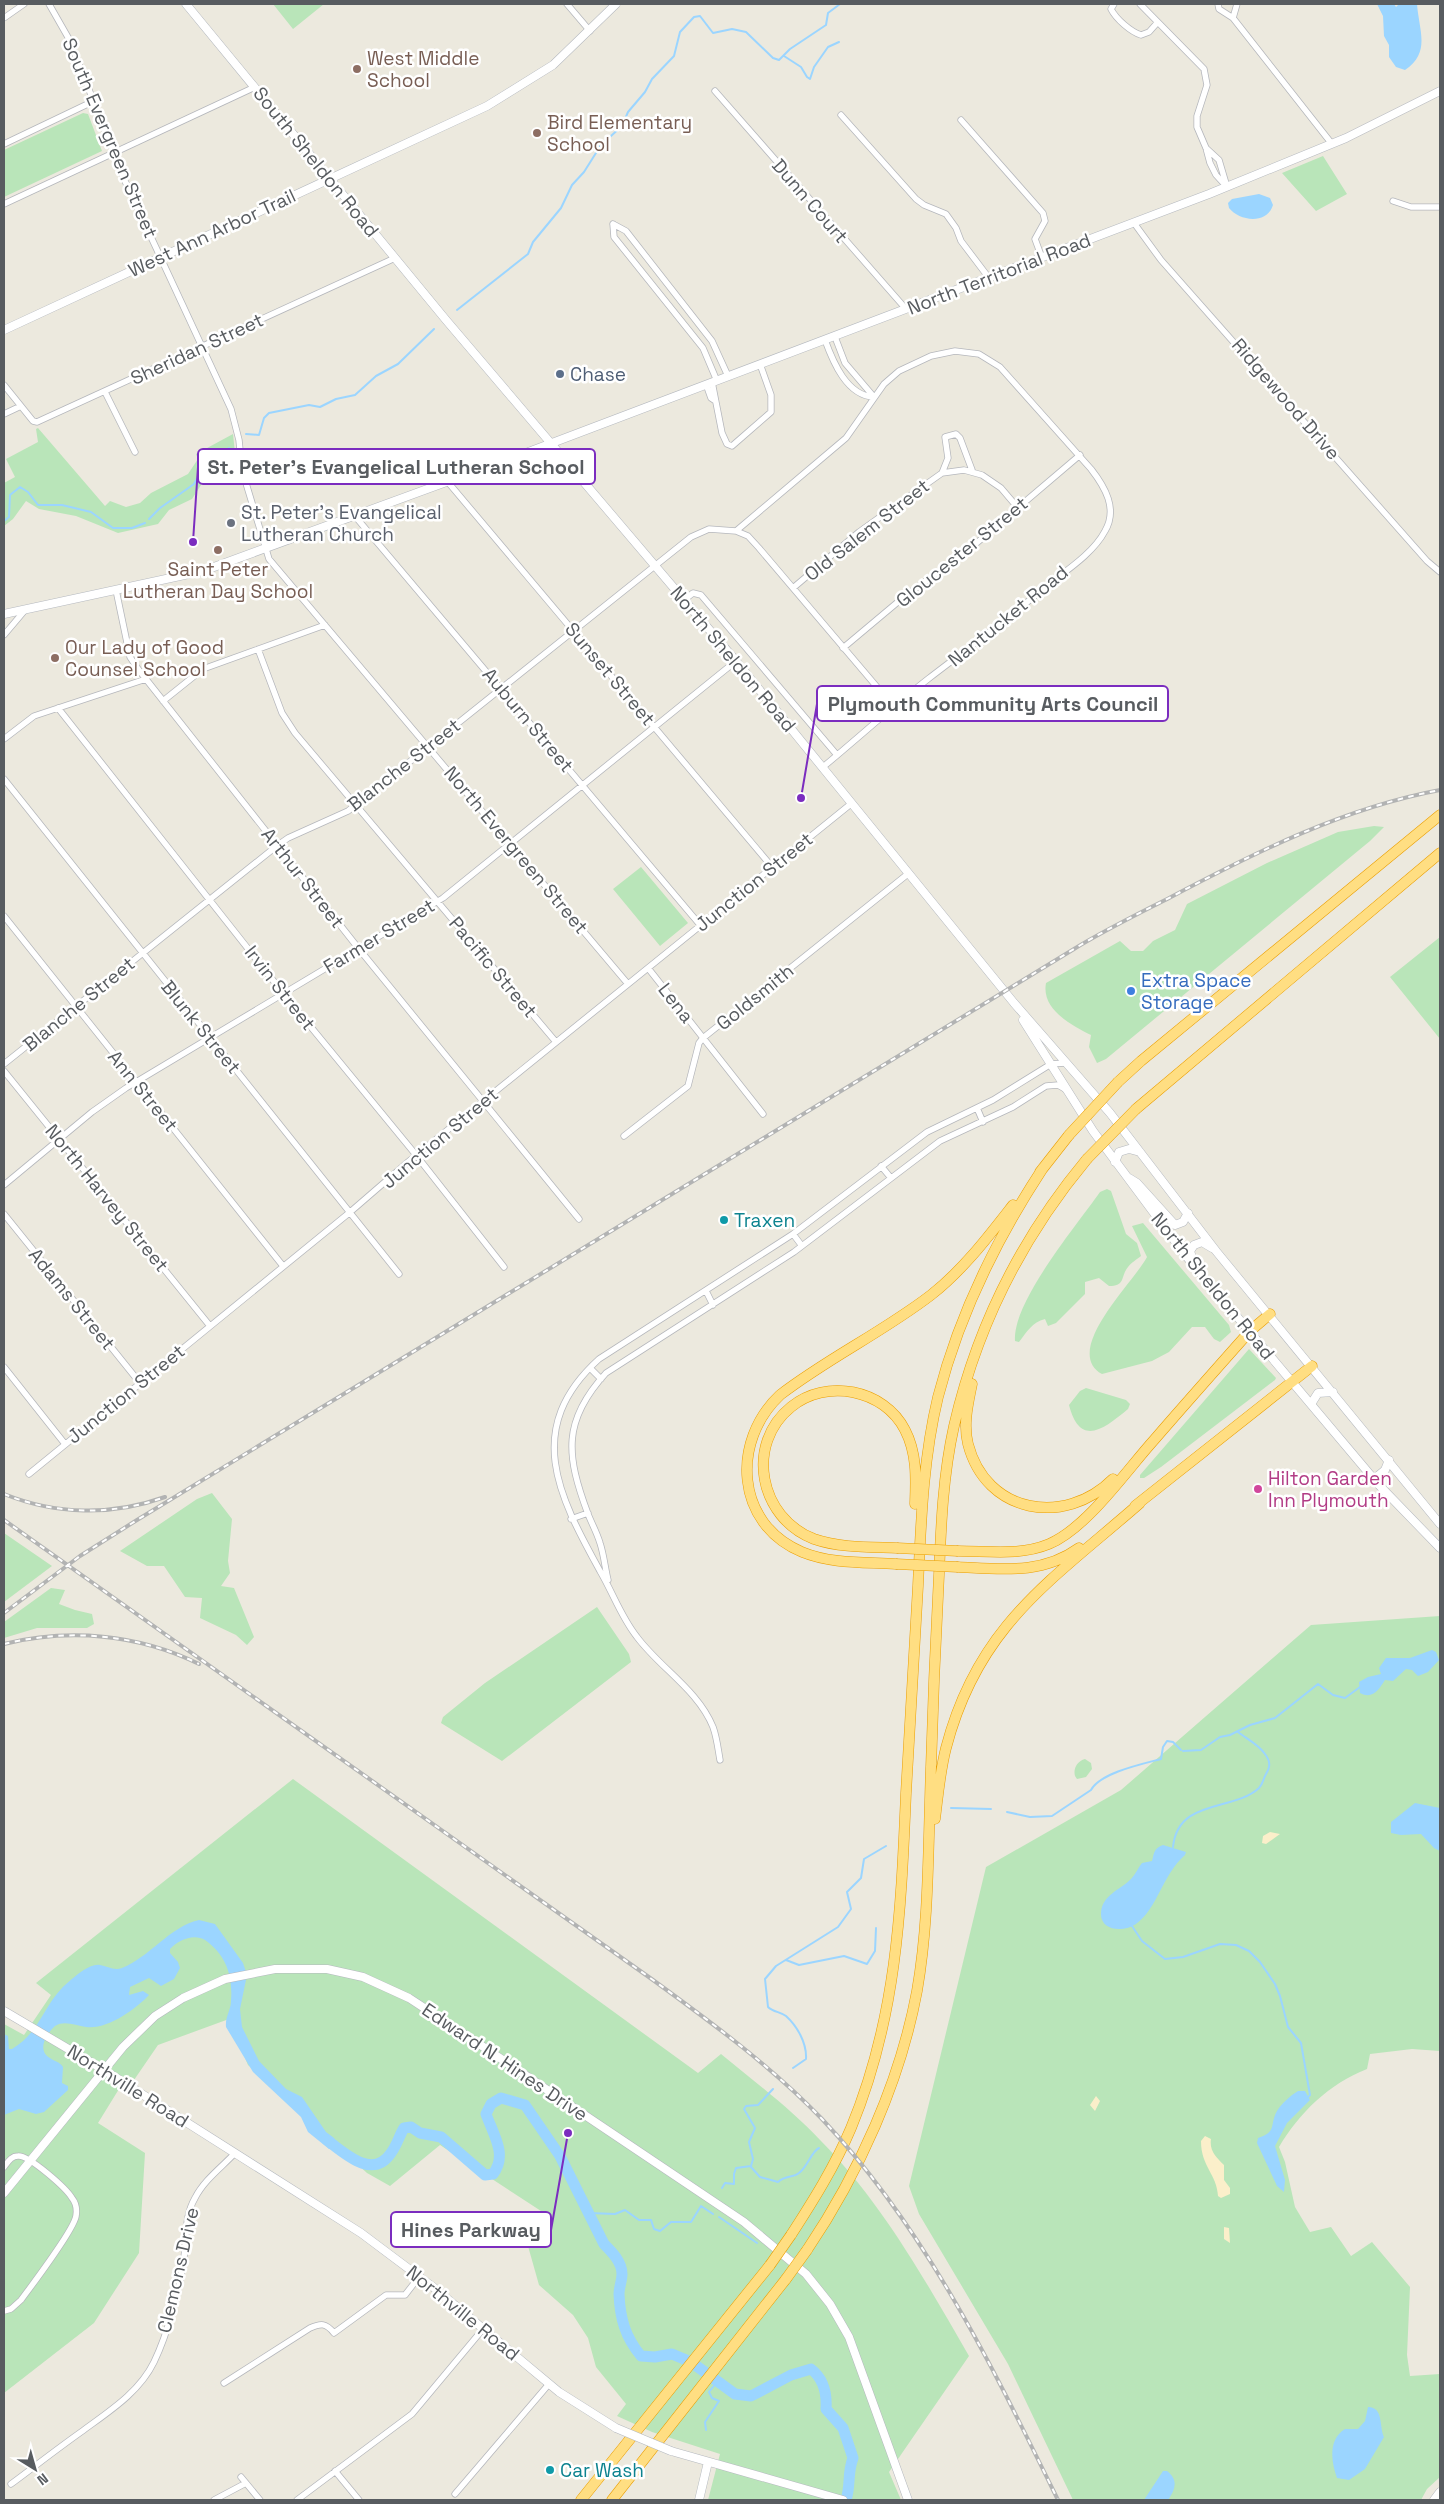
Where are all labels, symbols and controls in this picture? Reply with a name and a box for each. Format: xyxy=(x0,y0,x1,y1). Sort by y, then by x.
street label: South Evergreen Street xyxy=(56,34,164,242)
place label: West Middle School xyxy=(367,46,480,93)
marker: West Middle School xyxy=(351,63,363,75)
street label: South Sheldon Road xyxy=(248,82,384,242)
place label: Bird Elementary School xyxy=(547,110,692,157)
marker: Bird Elementary School xyxy=(531,127,543,139)
street label: Dunn Court xyxy=(766,154,854,248)
street label: West Ann Arbor Trail xyxy=(124,183,300,283)
street label: North Territorial Road xyxy=(904,227,1094,321)
street label: Sheridan Street xyxy=(126,307,268,391)
street label: Ridgewood Drive xyxy=(1226,333,1346,465)
place label: Chase xyxy=(570,362,626,387)
marker: Chase xyxy=(554,368,566,380)
callout: St. Peter's Evangelical Lutheran School xyxy=(198,449,595,484)
text: St. Peter's Evangelical Lutheran School xyxy=(207,454,585,480)
street label: Old Salem Street xyxy=(799,473,935,587)
street label: Gloucester Street xyxy=(891,491,1033,613)
place label: St. Peter's Evangelical Lutheran Church xyxy=(241,500,442,547)
marker: St. Peter's Evangelical Lutheran Church xyxy=(225,517,237,529)
marker: Saint Peter Lutheran Day School xyxy=(212,544,224,556)
place label: Saint Peter Lutheran Day School xyxy=(123,557,313,604)
street label: Nantucket Road xyxy=(943,560,1073,672)
street label: North Sheldon Road xyxy=(665,581,801,737)
street label: Sunset Street xyxy=(559,617,661,731)
place label: Our Lady of Good Counsel School xyxy=(65,635,224,682)
marker: Our Lady of Good Counsel School xyxy=(49,652,61,664)
street label: Auburn Street xyxy=(477,662,579,778)
callout: Plymouth Community Arts Council xyxy=(817,686,1168,721)
text: Plymouth Community Arts Council xyxy=(828,691,1158,717)
street label: Blanche Street xyxy=(342,713,466,817)
street label: North Evergreen Street xyxy=(438,761,594,939)
street label: Arthur Street xyxy=(256,823,350,933)
street label: Junction Street xyxy=(690,827,818,937)
street label: Farmer Street xyxy=(319,893,439,979)
street label: Pacific Street xyxy=(443,911,543,1023)
street label: Irvin Street xyxy=(239,940,321,1036)
street label: Blanche Street xyxy=(18,951,140,1057)
street label: Goldsmith xyxy=(711,958,799,1036)
place label: Extra Space Storage xyxy=(1141,968,1252,1015)
street label: Blunk Street xyxy=(156,975,246,1079)
street label: Lena xyxy=(653,978,699,1028)
marker: Extra Space Storage xyxy=(1125,985,1137,997)
street label: Ann Street xyxy=(102,1045,184,1137)
street label: Junction Street xyxy=(377,1082,503,1194)
street label: North Harvey Street xyxy=(40,1119,174,1277)
street label: North Sheldon Road xyxy=(1146,1207,1280,1365)
place label: Traxen xyxy=(734,1208,795,1233)
marker: Traxen xyxy=(718,1214,730,1226)
street label: Adams Street xyxy=(23,1243,121,1355)
street label: Junction Street xyxy=(62,1339,190,1449)
place label: Hilton Garden Inn Plymouth xyxy=(1268,1466,1392,1513)
marker: Hilton Garden Inn Plymouth xyxy=(1252,1483,1264,1495)
street label: Edward N. Hines Drive xyxy=(417,1997,593,2127)
street label: Northville Road xyxy=(63,2039,193,2133)
street label: Clemons Drive xyxy=(151,2205,205,2335)
callout: Hines Parkway xyxy=(391,2212,551,2247)
text: Hines Parkway xyxy=(401,2217,541,2243)
street label: Northville Road xyxy=(401,2260,525,2366)
north arrow xyxy=(10,2444,60,2494)
place label: Car Wash xyxy=(560,2458,644,2483)
marker: Car Wash xyxy=(544,2464,556,2476)
text: N xyxy=(34,2469,52,2489)

